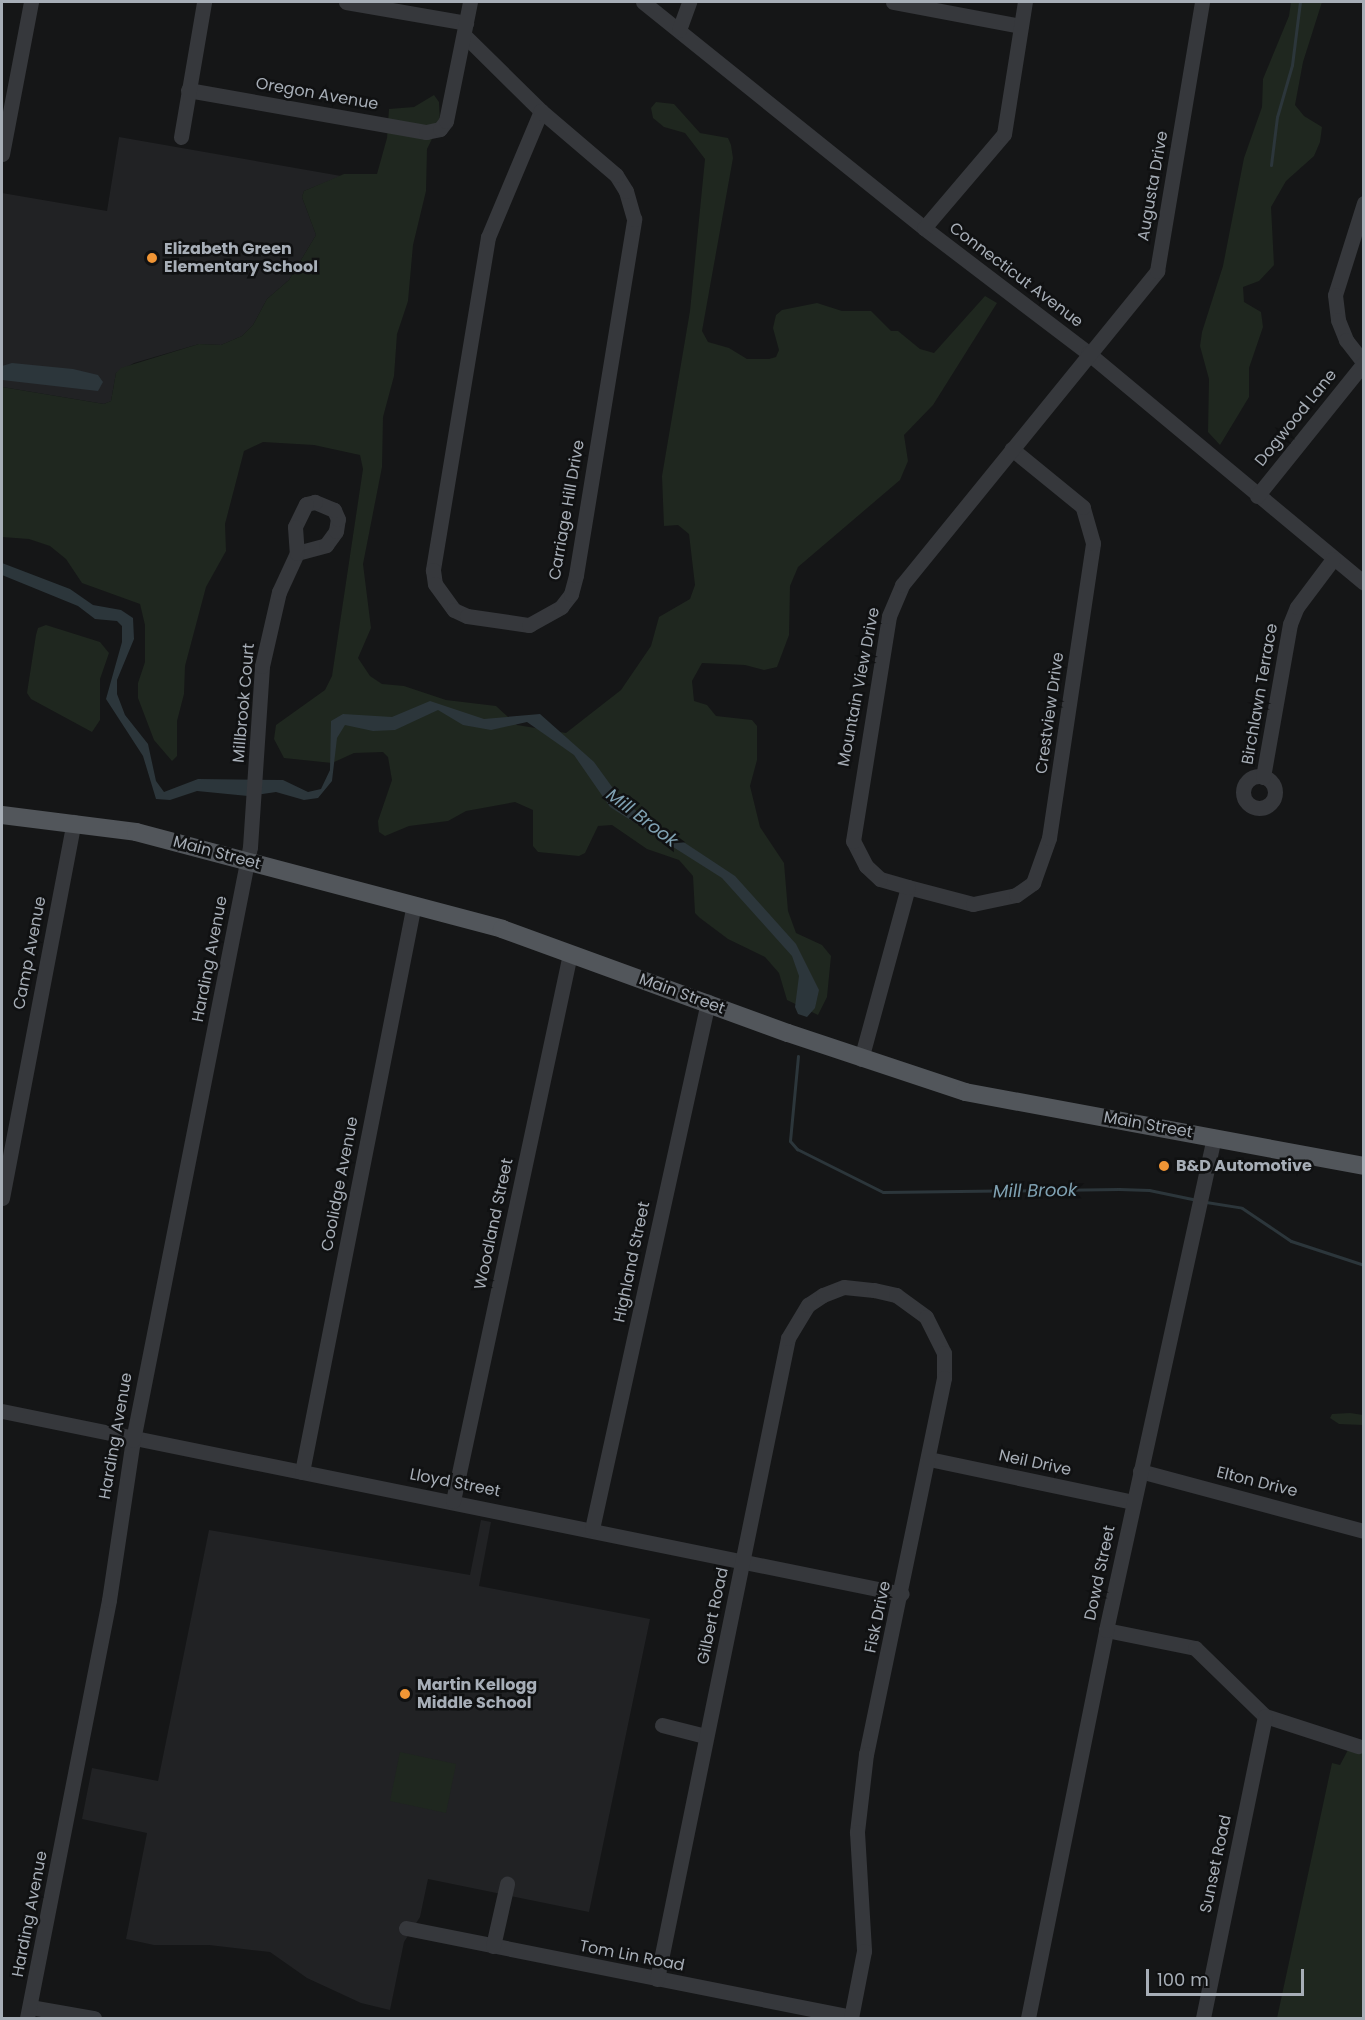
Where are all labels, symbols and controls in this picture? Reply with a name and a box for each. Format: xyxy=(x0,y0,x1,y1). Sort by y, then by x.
street label: Oregon Avenue xyxy=(254,74,380,114)
street label: Augusta Drive xyxy=(1134,129,1172,243)
street label: Connecticut Avenue xyxy=(945,218,1087,332)
place label: Elizabeth Green Elementary School xyxy=(164,239,318,277)
marker: Elizabeth Green Elementary School xyxy=(145,251,159,265)
street label: Dogwood Lane xyxy=(1251,366,1341,470)
street label: Carriage Hill Drive xyxy=(545,438,589,582)
street label: Mountain View Drive xyxy=(834,606,884,768)
street label: Birchlawn Terrace xyxy=(1238,622,1282,766)
street label: Millbrook Court xyxy=(229,642,259,764)
street label: Crestview Drive xyxy=(1032,651,1068,775)
water label: Mill Brook xyxy=(602,784,682,852)
street label: Main Street xyxy=(171,832,263,874)
street label: Harding Avenue xyxy=(188,894,232,1024)
street label: Camp Avenue xyxy=(10,895,50,1011)
street label: Main Street xyxy=(636,970,728,1018)
street label: Main Street xyxy=(1102,1108,1194,1142)
street label: Coolidge Avenue xyxy=(318,1115,362,1253)
place label: B&D Automotive xyxy=(1176,1156,1312,1176)
street label: Woodland Street xyxy=(471,1157,517,1291)
marker: B&D Automotive xyxy=(1157,1159,1171,1173)
water label: Mill Brook xyxy=(993,1179,1077,1203)
street label: Highland Street xyxy=(610,1200,654,1324)
street label: Harding Avenue xyxy=(95,1371,137,1501)
street label: Neil Drive xyxy=(997,1446,1073,1480)
street label: Elton Drive xyxy=(1214,1463,1300,1501)
street label: Lloyd Street xyxy=(408,1465,502,1501)
street label: Dowd Street xyxy=(1081,1524,1119,1622)
street label: Gilbert Road xyxy=(693,1566,733,1666)
street label: Fisk Drive xyxy=(861,1579,895,1655)
place label: Martin Kellogg Middle School xyxy=(417,1675,537,1713)
marker: Martin Kellogg Middle School xyxy=(398,1687,412,1701)
street label: Sunset Road xyxy=(1196,1813,1236,1915)
street label: Harding Avenue xyxy=(8,1849,52,1979)
street label: Tom Lin Road xyxy=(578,1936,686,1976)
scale bar xyxy=(1149,1957,1306,1995)
text: 100 m xyxy=(1157,1967,1209,1992)

